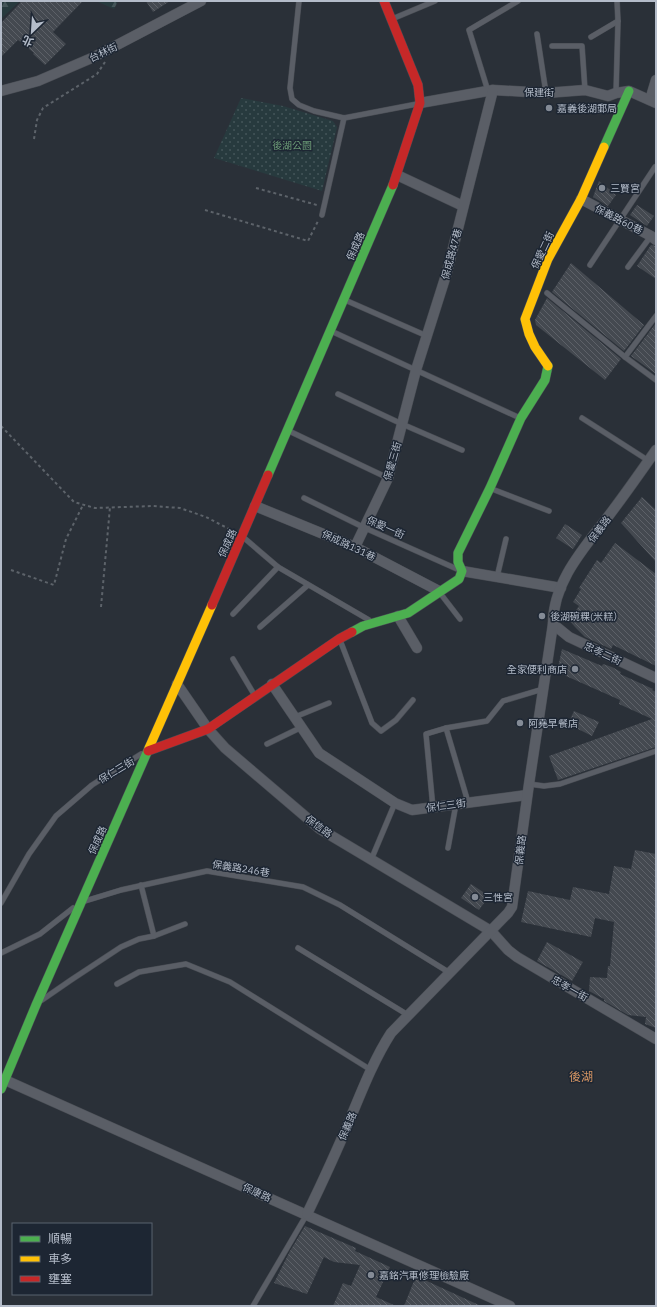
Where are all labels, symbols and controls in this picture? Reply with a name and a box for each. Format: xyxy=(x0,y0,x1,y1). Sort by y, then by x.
north arrow xyxy=(12,12,52,52)
text: 北 xyxy=(20,32,36,50)
street label: 台林街 xyxy=(87,40,120,65)
street label: 保建街 xyxy=(524,86,554,99)
place label: 嘉義後湖郵局 xyxy=(557,102,617,115)
marker: 嘉義後湖郵局 xyxy=(544,103,554,113)
park label: 後湖公園 xyxy=(272,139,312,152)
place label: 三賢宮 xyxy=(610,182,640,195)
marker: 三賢宮 xyxy=(597,183,607,193)
street label: 保義路60巷 xyxy=(593,202,645,237)
street label: 保成路47巷 xyxy=(438,227,464,281)
street label: 保愛二街 xyxy=(528,229,557,271)
street label: 保成路 xyxy=(344,230,367,263)
street label: 保愛三街 xyxy=(381,440,404,482)
street label: 保愛一街 xyxy=(365,513,407,542)
street label: 保義路 xyxy=(585,513,614,545)
street label: 保成路 xyxy=(215,527,239,560)
street label: 保成路131巷 xyxy=(320,527,378,564)
place label: 後湖碗粿(米糕） xyxy=(550,610,623,623)
marker: 後湖碗粿(米糕） xyxy=(537,611,547,621)
street label: 忠孝二街 xyxy=(582,639,624,668)
place label: 全家便利商店 xyxy=(507,663,567,676)
marker: 全家便利商店 xyxy=(570,664,580,674)
place label: 阿堯早餐店 xyxy=(528,717,578,730)
marker: 阿堯早餐店 xyxy=(515,718,525,728)
street label: 保仁三街 xyxy=(96,755,137,786)
street label: 保仁三街 xyxy=(425,796,467,815)
street label: 保信路 xyxy=(303,812,335,840)
street label: 保成路 xyxy=(85,824,109,857)
street label: 保義路 xyxy=(512,834,529,866)
street label: 保義路246巷 xyxy=(211,858,271,879)
place label: 三性宮 xyxy=(483,891,513,904)
marker: 三性宮 xyxy=(470,892,480,902)
street label: 忠孝一街 xyxy=(549,973,590,1004)
district label: 後湖 xyxy=(569,1069,593,1084)
street label: 保義路 xyxy=(336,1110,359,1143)
street label: 保康路 xyxy=(240,1180,273,1204)
legend xyxy=(12,1223,152,1295)
text: 順暢 xyxy=(48,1231,72,1246)
text: 車多 xyxy=(48,1251,72,1266)
place label: 嘉銘汽車修理檢驗廠 xyxy=(379,1269,469,1282)
marker: 嘉銘汽車修理檢驗廠 xyxy=(366,1270,376,1280)
text: 壅塞 xyxy=(48,1271,72,1286)

